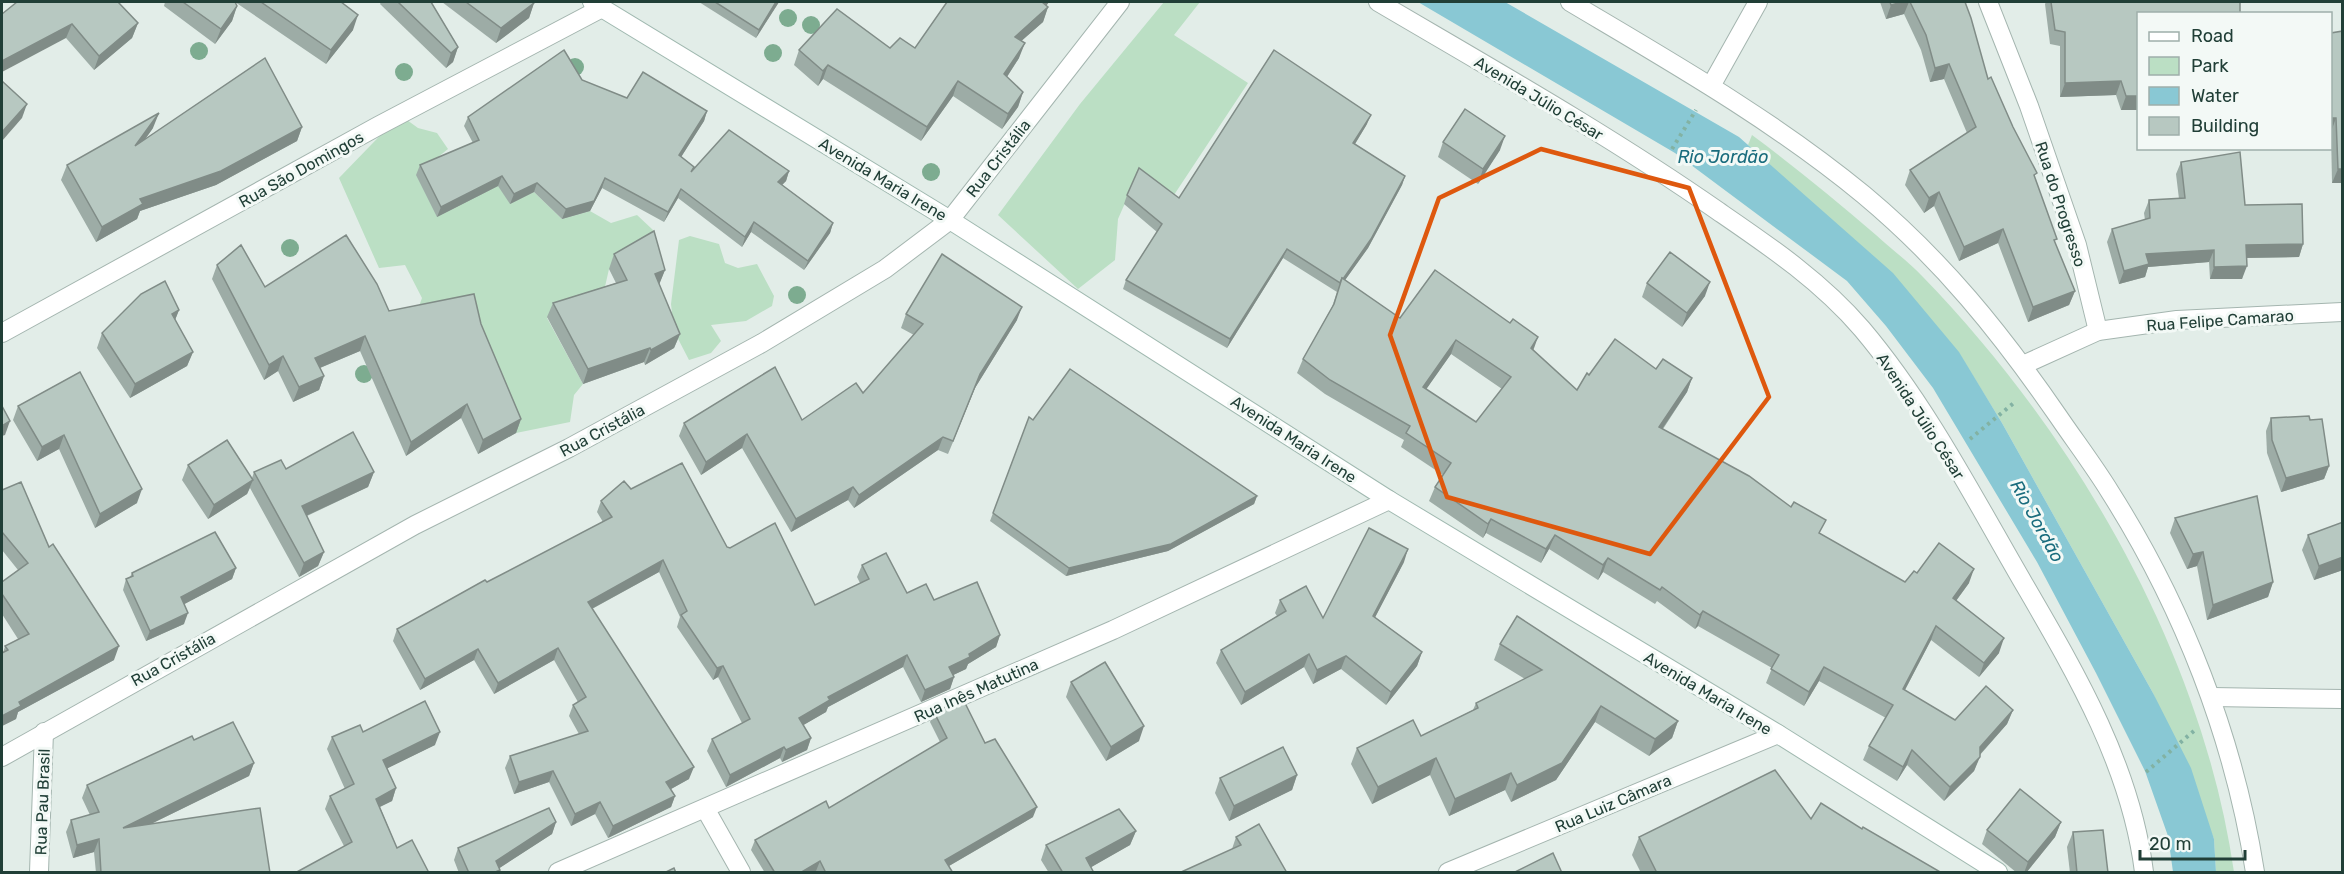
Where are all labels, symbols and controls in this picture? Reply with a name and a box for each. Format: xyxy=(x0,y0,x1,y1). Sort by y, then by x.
legend xyxy=(2137,12,2332,150)
text: Road xyxy=(2191,25,2234,47)
street label: Avenida Júlio César xyxy=(1471,52,1607,144)
text: Park xyxy=(2191,55,2229,77)
text: Water xyxy=(2191,85,2239,107)
text: Building xyxy=(2191,115,2259,137)
street label: Rua Cristália xyxy=(962,116,1035,201)
street label: Rua São Domingos xyxy=(236,127,367,212)
street label: Avenida Maria Irene xyxy=(815,134,950,225)
street label: Rua do Progresso xyxy=(2031,139,2090,269)
water label: Rio Jordão xyxy=(1678,146,1768,168)
street label: Rua Felipe Camarao xyxy=(2146,306,2294,335)
street label: Avenida Júlio César xyxy=(1873,350,1969,483)
street label: Avenida Maria Irene xyxy=(1227,392,1360,487)
street label: Rua Cristália xyxy=(557,400,648,461)
water label: Rio Jordão xyxy=(2005,476,2069,566)
street label: Rua Cristália xyxy=(128,629,219,690)
street label: Avenida Maria Irene xyxy=(1640,648,1775,739)
street label: Rua Inês Matutina xyxy=(911,655,1041,726)
street label: Rua Pau Brasil xyxy=(31,748,54,856)
street label: Rua Luiz Câmara xyxy=(1552,770,1674,837)
scale bar xyxy=(2140,823,2245,861)
text: 20 m xyxy=(2149,833,2191,855)

